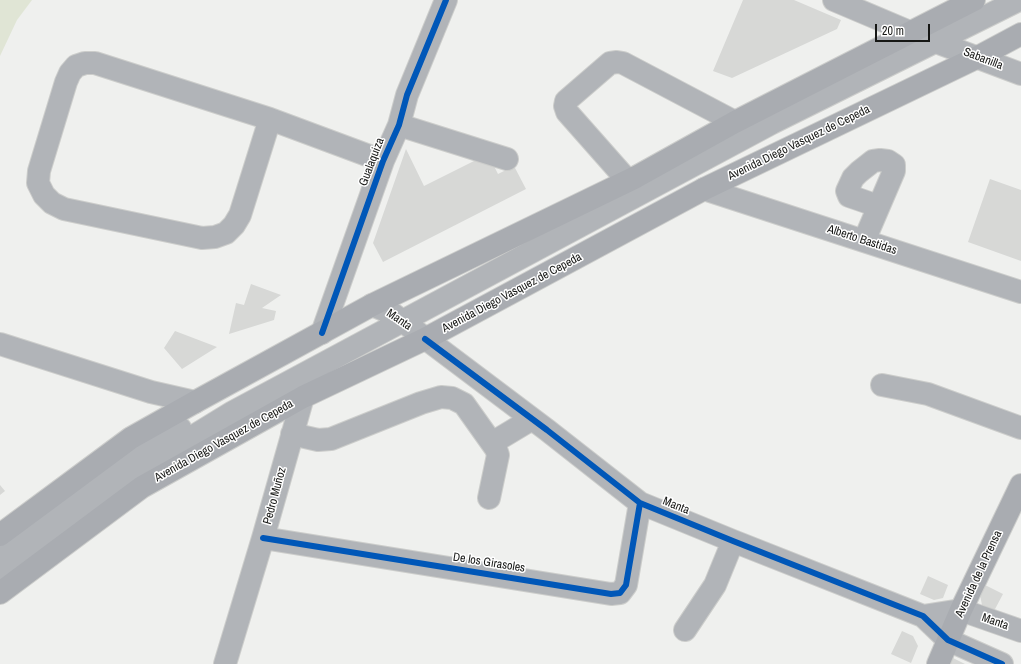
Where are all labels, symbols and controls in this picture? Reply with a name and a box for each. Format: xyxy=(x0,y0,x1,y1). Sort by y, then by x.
scale bar xyxy=(877,16,932,42)
text: 20 m xyxy=(882,23,904,39)
street label: Sabanilla xyxy=(961,45,1005,73)
street label: Avenida Diego Vasquez de Cepeda xyxy=(726,102,872,184)
street label: Gualaquiza xyxy=(356,136,388,188)
street label: Alberto Bastidas xyxy=(825,222,899,258)
street label: Avenida Diego Vasquez de Cepeda xyxy=(440,250,584,336)
street label: Manta xyxy=(384,306,414,334)
street label: Avenida Diego Vasquez de Cepeda xyxy=(152,397,296,485)
street label: Pedro Muñoz xyxy=(260,466,290,526)
street label: Manta xyxy=(661,494,691,518)
street label: Avenida de la Prensa xyxy=(953,528,1005,620)
street label: De los Girasoles xyxy=(452,550,526,576)
street label: Manta xyxy=(980,611,1010,633)

